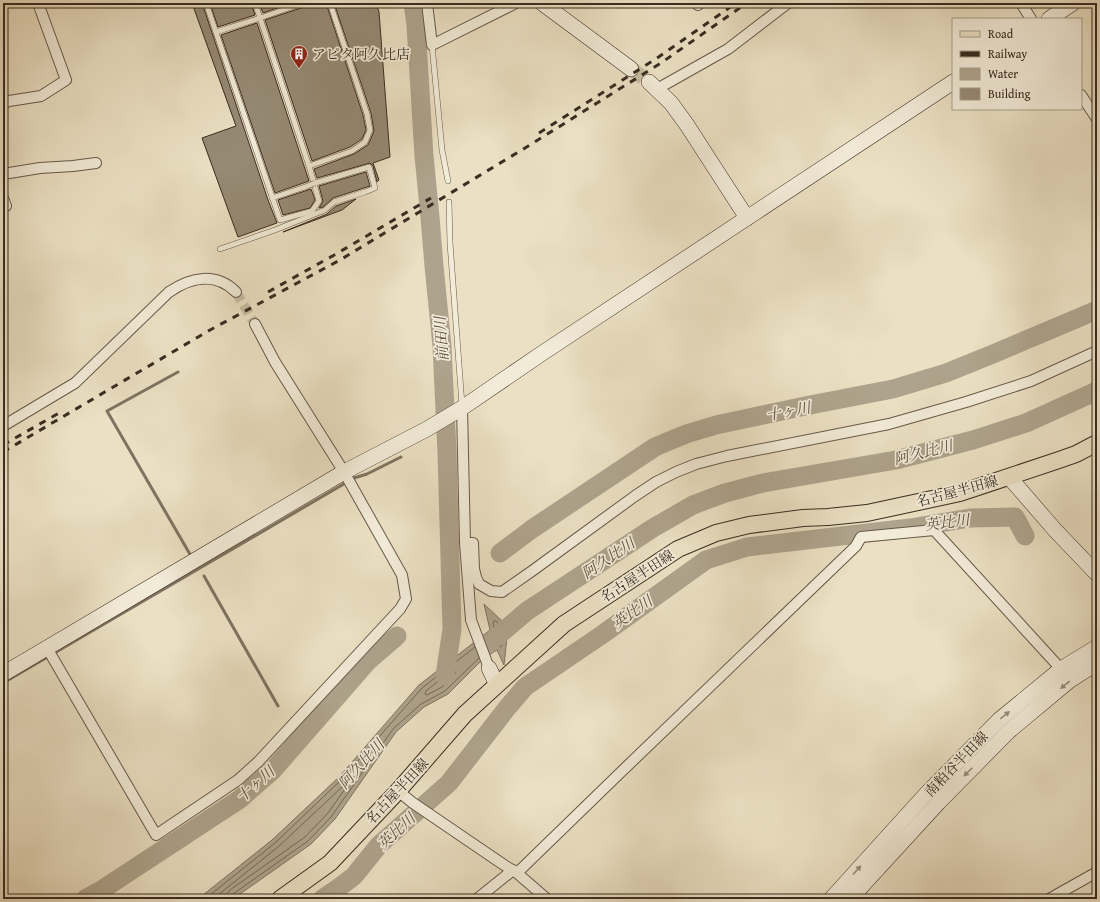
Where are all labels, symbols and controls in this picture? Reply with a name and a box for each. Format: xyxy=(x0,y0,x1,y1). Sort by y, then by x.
legend xyxy=(952,18,1082,110)
text: Road xyxy=(988,25,1014,42)
building icon: アピタ阿久比店 xyxy=(289,44,309,69)
place label: アピタ阿久比店 xyxy=(312,44,410,64)
text: Railway xyxy=(988,45,1027,62)
text: Water xyxy=(988,65,1018,82)
text: Building xyxy=(988,85,1031,102)
water label: 前田川 xyxy=(429,314,453,362)
water label: 十ヶ川 xyxy=(764,396,814,426)
water label: 阿久比川 xyxy=(891,434,957,469)
street label: 名古屋半田線 xyxy=(914,470,1000,512)
water label: 英比川 xyxy=(923,509,973,535)
water label: 阿久比川 xyxy=(577,531,640,583)
street label: 名古屋半田線 xyxy=(596,545,678,607)
water label: 英比川 xyxy=(608,589,658,634)
one-way arrow xyxy=(1059,681,1070,689)
one-way arrow xyxy=(1000,711,1010,720)
street label: 南粕谷半田線 xyxy=(920,727,992,801)
water label: 阿久比川 xyxy=(333,733,390,793)
street label: 名古屋半田線 xyxy=(361,753,433,829)
water label: 十ヶ川 xyxy=(231,760,280,807)
one-way arrow xyxy=(963,767,973,777)
water label: 英比川 xyxy=(372,807,421,854)
one-way arrow xyxy=(853,865,862,875)

